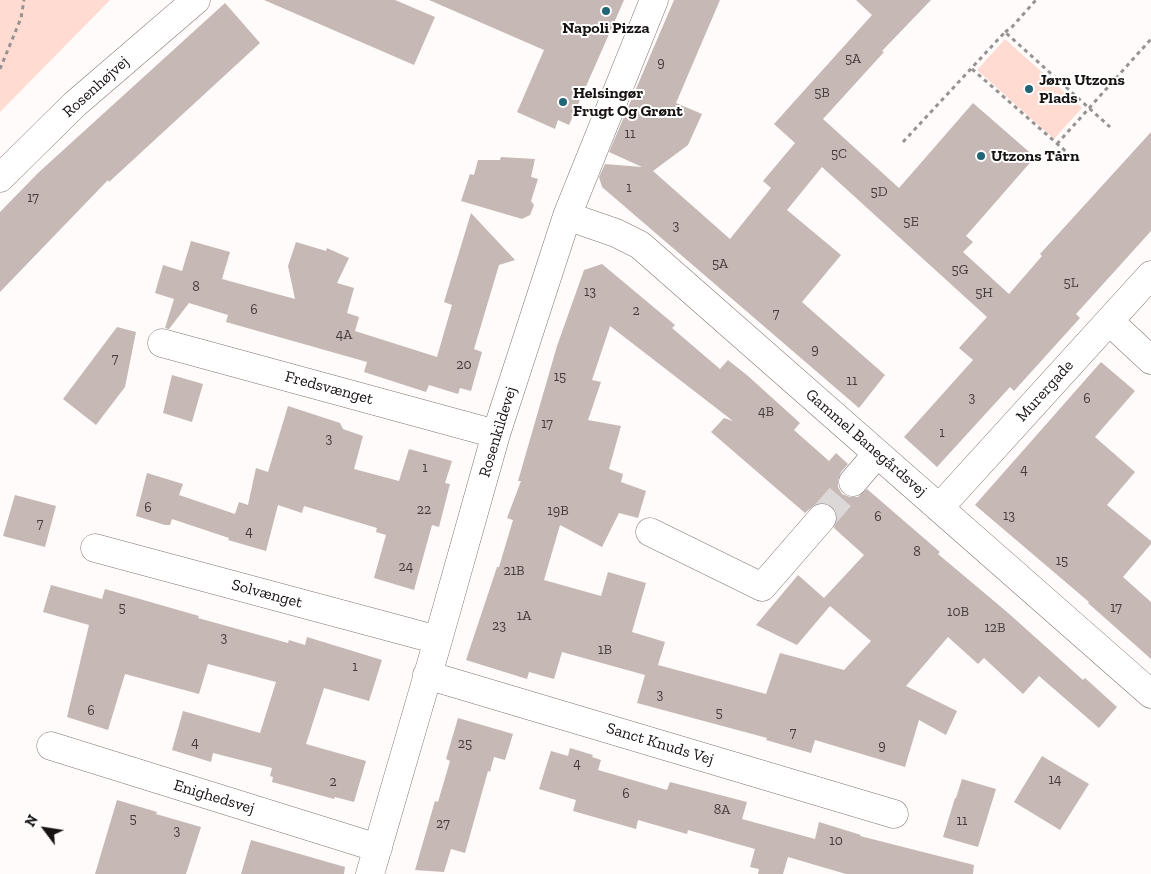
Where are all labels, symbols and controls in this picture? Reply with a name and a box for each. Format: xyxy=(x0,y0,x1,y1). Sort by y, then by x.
marker: Napoli Pizza xyxy=(600,5,612,17)
place label: Napoli Pizza xyxy=(562,18,650,38)
house number: 5A xyxy=(845,51,861,67)
street label: Rosenhøjvej xyxy=(59,52,133,122)
house number: 9 xyxy=(657,55,665,71)
place label: Jørn Utzons Plads xyxy=(1039,70,1125,108)
place label: Helsingør Frugt Og Grønt xyxy=(573,83,683,121)
marker: Jørn Utzons Plads xyxy=(1023,83,1035,95)
house number: 5B xyxy=(814,85,830,101)
marker: Helsingør Frugt Og Grønt xyxy=(557,96,569,108)
house number: 11 xyxy=(625,126,635,142)
house number: 5C xyxy=(831,146,847,162)
place label: Utzons Tårn xyxy=(991,146,1079,166)
marker: Utzons Tårn xyxy=(975,150,987,162)
house number: 1 xyxy=(626,180,632,196)
house number: 5D xyxy=(870,184,888,200)
house number: 17 xyxy=(27,190,39,206)
house number: 5E xyxy=(903,214,919,230)
house number: 3 xyxy=(673,218,679,234)
house number: 5A xyxy=(712,256,728,272)
house number: 5G xyxy=(952,262,968,278)
house number: 5L xyxy=(1064,275,1078,291)
house number: 8 xyxy=(192,279,200,295)
house number: 13 xyxy=(584,284,596,300)
house number: 5H xyxy=(975,285,993,301)
house number: 6 xyxy=(250,302,258,318)
house number: 2 xyxy=(632,303,640,319)
house number: 7 xyxy=(773,306,779,322)
house number: 4A xyxy=(336,327,352,343)
house number: 9 xyxy=(811,342,819,358)
house number: 7 xyxy=(112,351,118,367)
street label: Murergade xyxy=(1012,356,1078,426)
house number: 20 xyxy=(456,357,472,373)
street label: Fredsvænget xyxy=(283,367,375,409)
house number: 15 xyxy=(554,369,566,385)
house number: 11 xyxy=(847,373,857,389)
street label: Rosenkildevej xyxy=(475,384,521,480)
street label: Gammel Banegårdsvej xyxy=(801,385,931,501)
house number: 3 xyxy=(969,390,975,406)
house number: 6 xyxy=(1083,391,1091,407)
house number: 4B xyxy=(758,404,774,420)
house number: 17 xyxy=(541,416,553,432)
house number: 1 xyxy=(939,425,945,441)
house number: 3 xyxy=(326,431,332,447)
house number: 1 xyxy=(422,460,428,476)
house number: 4 xyxy=(1020,462,1028,478)
house number: 6 xyxy=(144,500,152,516)
house number: 22 xyxy=(417,502,431,518)
house number: 19B xyxy=(547,503,569,519)
house number: 13 xyxy=(1003,508,1015,524)
house number: 6 xyxy=(874,509,882,525)
house number: 7 xyxy=(37,516,43,532)
house number: 4 xyxy=(245,524,253,540)
house number: 8 xyxy=(913,544,921,560)
house number: 15 xyxy=(1056,553,1068,569)
house number: 24 xyxy=(399,559,413,575)
house number: 21B xyxy=(503,563,525,579)
street label: Solvænget xyxy=(230,575,304,613)
house number: 5 xyxy=(118,600,126,616)
house number: 17 xyxy=(1110,600,1122,616)
house number: 10B xyxy=(947,604,969,620)
house number: 1A xyxy=(517,608,531,624)
house number: 23 xyxy=(492,618,506,634)
house number: 12B xyxy=(984,620,1006,636)
house number: 3 xyxy=(221,630,227,646)
house number: 1B xyxy=(598,642,612,658)
house number: 1 xyxy=(352,659,358,675)
house number: 3 xyxy=(657,687,663,703)
house number: 6 xyxy=(87,703,95,719)
house number: 5 xyxy=(715,705,723,721)
street label: Sanct Knuds Vej xyxy=(604,719,716,769)
house number: 7 xyxy=(790,725,796,741)
house number: 4 xyxy=(191,735,199,751)
house number: 25 xyxy=(458,736,472,752)
house number: 9 xyxy=(878,738,886,754)
house number: 4 xyxy=(573,756,581,772)
house number: 14 xyxy=(1049,772,1061,788)
house number: 2 xyxy=(329,774,337,790)
street label: Enighedsvej xyxy=(171,776,257,818)
house number: 6 xyxy=(622,786,630,802)
house number: 8A xyxy=(714,802,730,818)
north arrow xyxy=(20,804,70,854)
house number: 5 xyxy=(129,811,137,827)
text: N xyxy=(22,812,42,830)
house number: 11 xyxy=(957,813,967,829)
house number: 27 xyxy=(436,816,450,832)
house number: 3 xyxy=(174,823,180,839)
house number: 10 xyxy=(829,833,843,849)

